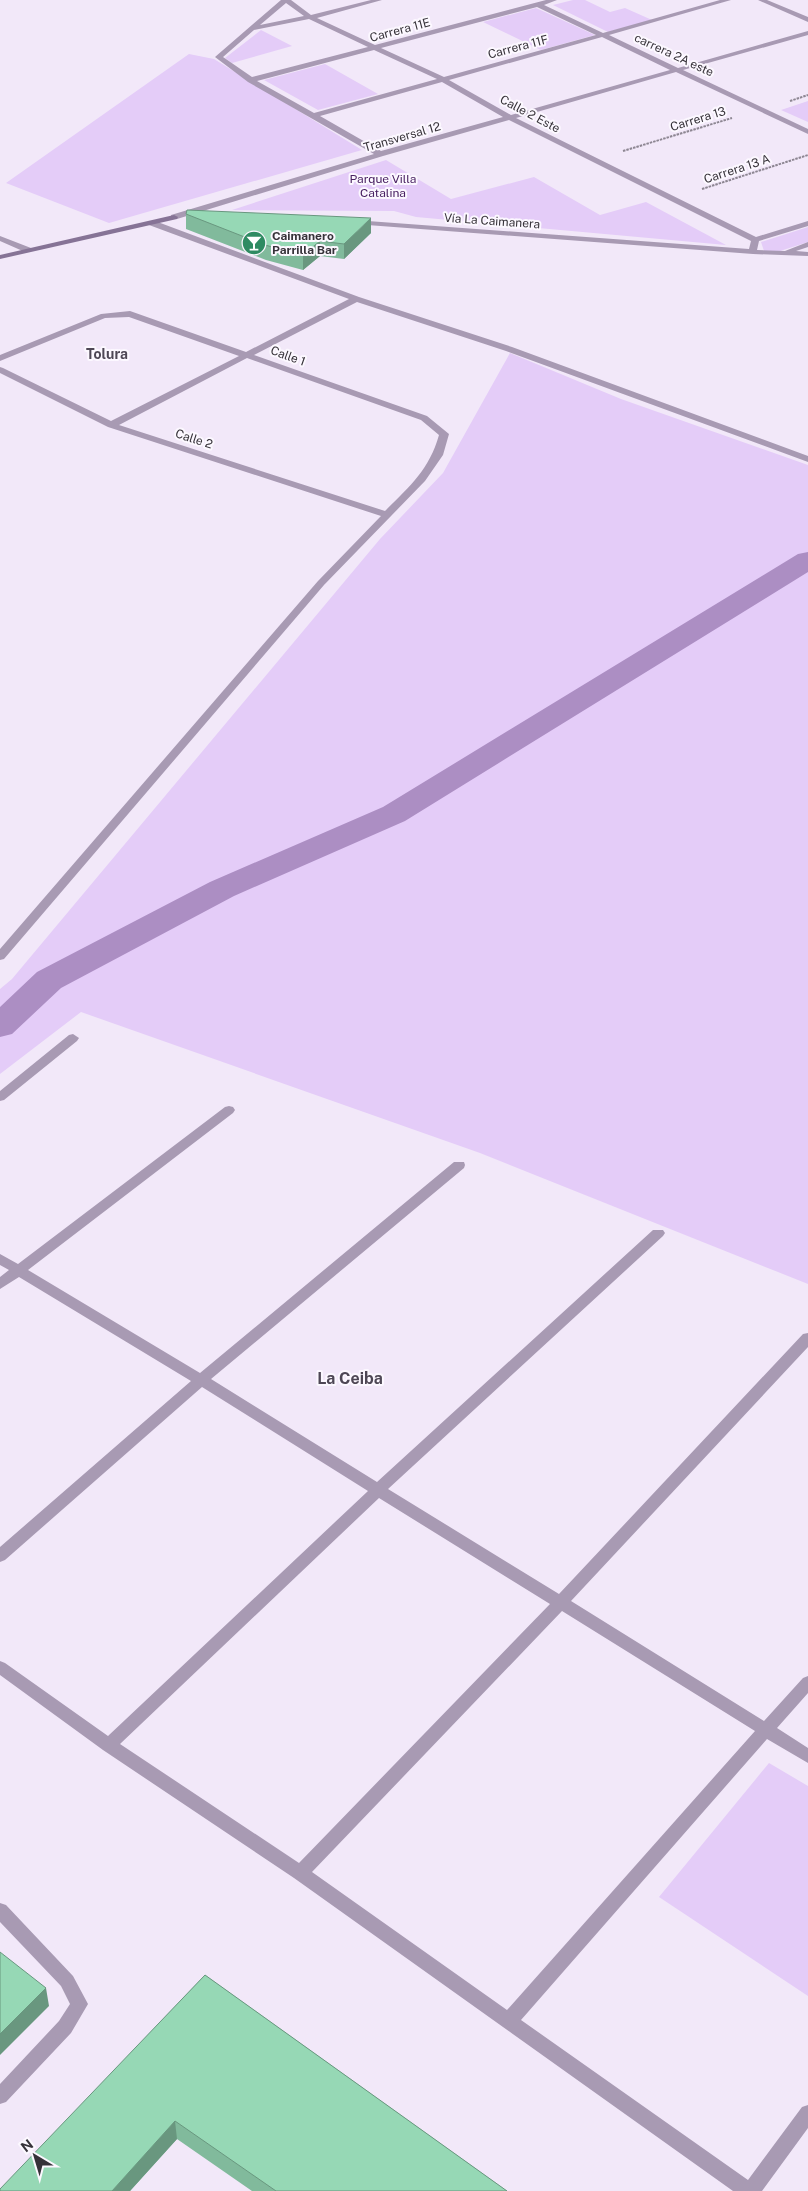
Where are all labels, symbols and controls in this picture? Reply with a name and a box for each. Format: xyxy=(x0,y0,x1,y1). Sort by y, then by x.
street label: Carrera 11E xyxy=(368,15,432,45)
street label: carrera 2A este xyxy=(632,31,716,80)
street label: Carrera 11F xyxy=(486,32,550,62)
street label: Calle 2 Este xyxy=(498,92,563,136)
street label: Carrera 13 xyxy=(669,104,727,134)
street label: Transversal 12 xyxy=(362,119,442,155)
street label: Carrera 13 A xyxy=(702,152,772,186)
park label: Parque Villa Catalina xyxy=(349,172,417,200)
street label: Vía La Caimanera xyxy=(443,211,541,231)
place label: Caimanero Parrilla Bar xyxy=(272,229,337,257)
bar icon: Caimanero Parrilla Bar xyxy=(241,230,267,256)
street label: Calle 1 xyxy=(269,343,307,369)
district label: Tolura xyxy=(86,346,128,362)
street label: Calle 2 xyxy=(174,426,214,452)
district label: La Ceiba xyxy=(317,1369,383,1388)
north arrow xyxy=(10,2131,60,2181)
text: N xyxy=(18,2136,36,2155)

